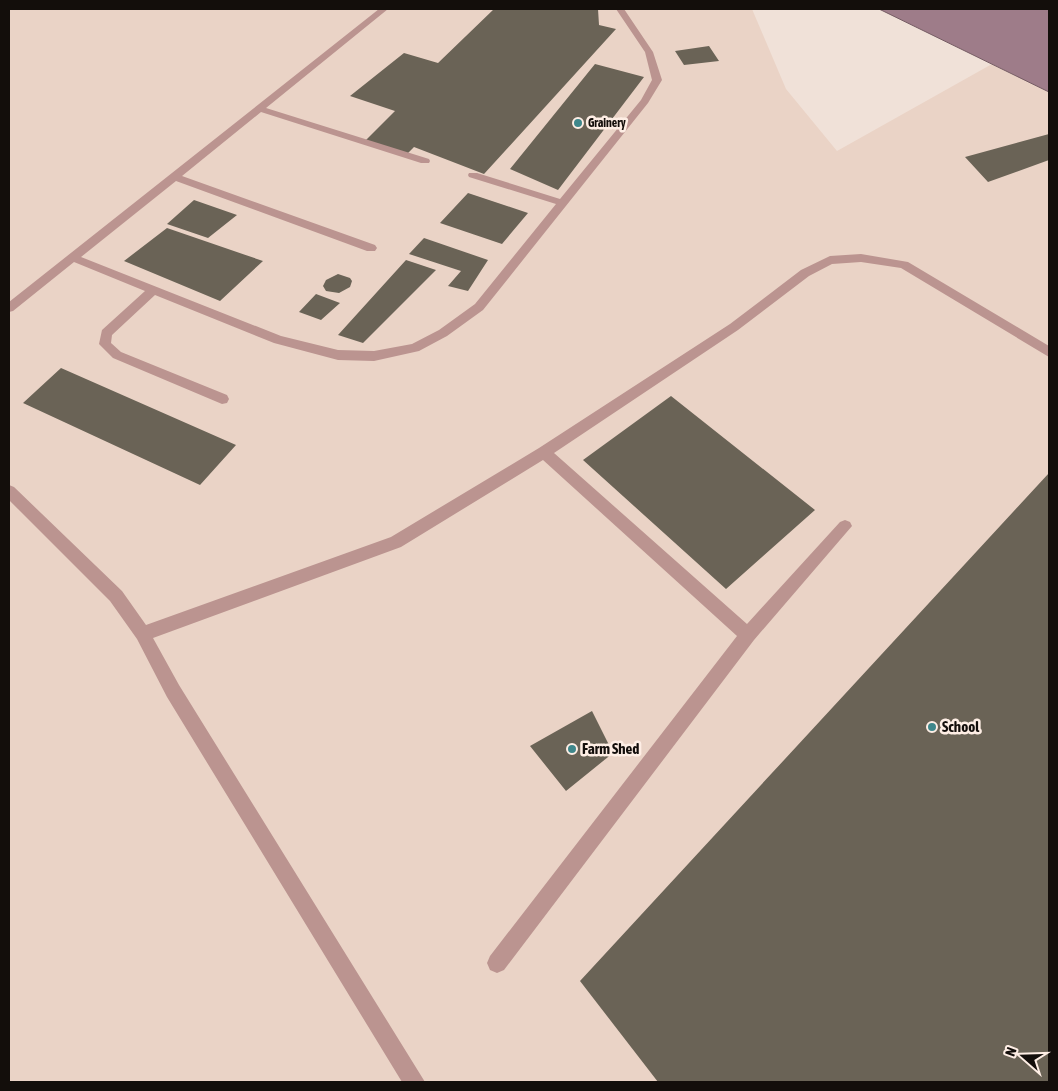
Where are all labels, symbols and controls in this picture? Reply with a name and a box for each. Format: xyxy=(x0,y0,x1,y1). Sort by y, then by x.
place label: Grainery xyxy=(588,116,626,130)
marker: Grainery xyxy=(572,117,584,129)
place label: School xyxy=(942,718,980,735)
marker: School xyxy=(926,721,938,733)
place label: Farm Shed xyxy=(582,740,639,757)
marker: Farm Shed xyxy=(566,743,578,755)
north arrow xyxy=(998,1031,1048,1081)
text: N xyxy=(1002,1045,1020,1058)

